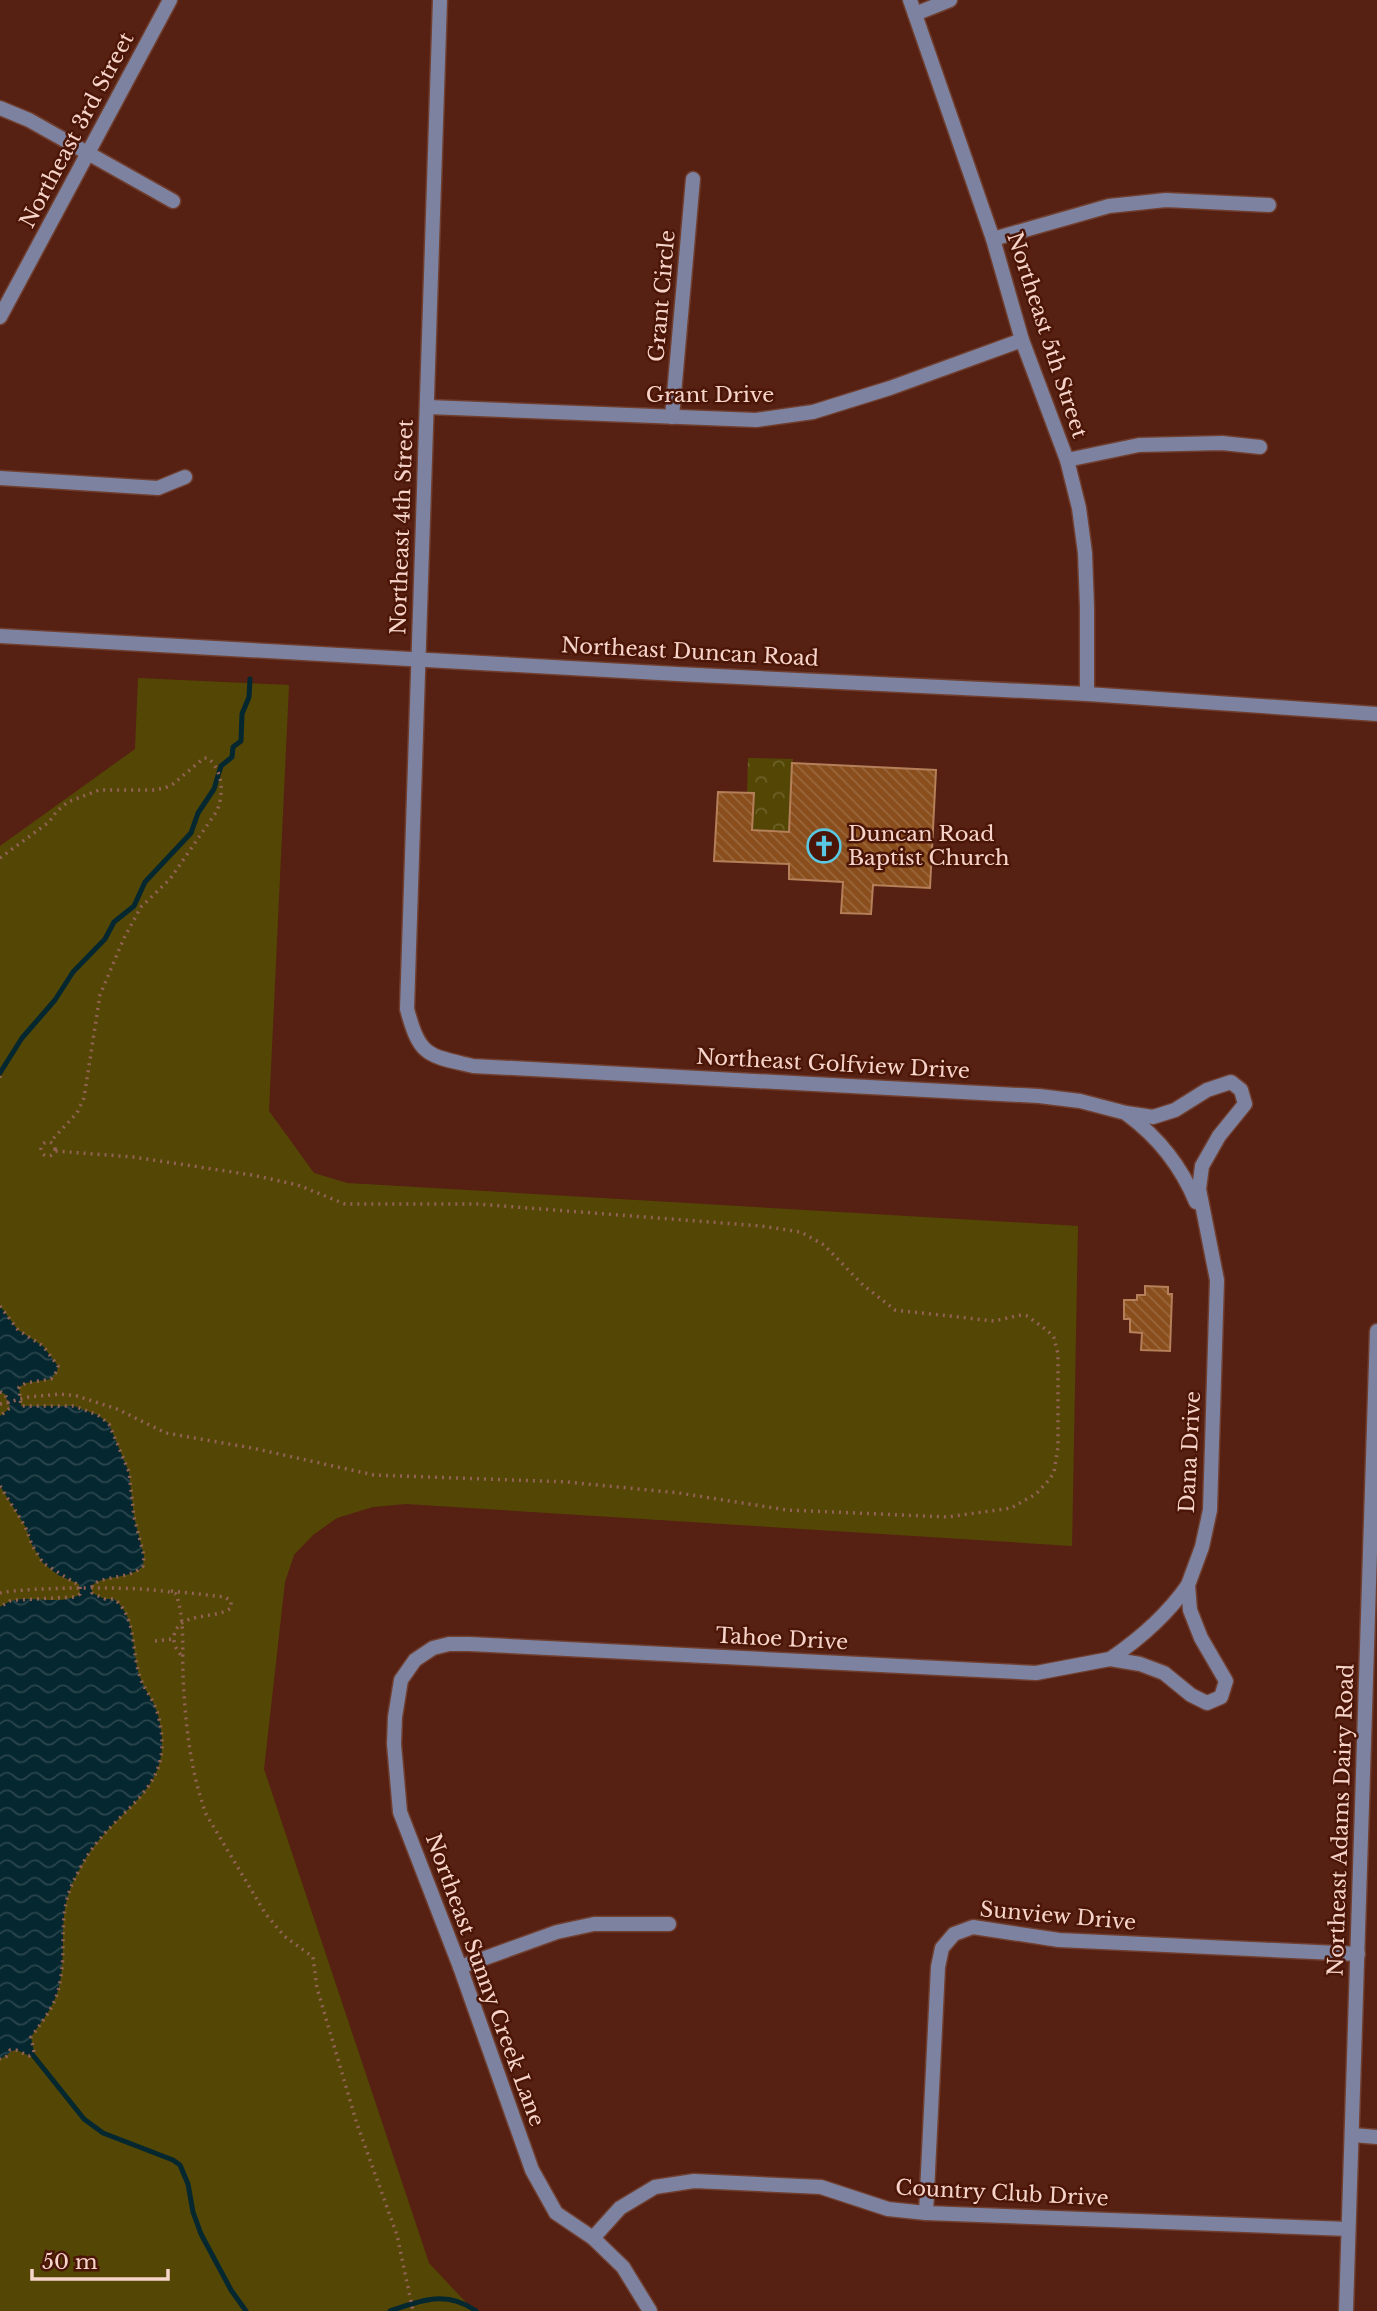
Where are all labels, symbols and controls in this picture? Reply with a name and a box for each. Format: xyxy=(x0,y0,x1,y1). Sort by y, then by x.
street label: Northeast 3rd Street xyxy=(14,28,140,232)
street label: Grant Circle xyxy=(643,229,681,363)
street label: Northeast 5th Street xyxy=(1001,229,1093,441)
street label: Grant Drive xyxy=(646,382,774,408)
street label: Northeast 4th Street xyxy=(385,419,419,635)
street label: Northeast Duncan Road xyxy=(561,632,819,672)
place label: Duncan Road Baptist Church xyxy=(848,821,1009,871)
church icon: Duncan Road Baptist Church xyxy=(805,827,843,865)
street label: Northeast Golfview Drive xyxy=(695,1044,971,1084)
street label: Dana Drive xyxy=(1174,1390,1206,1514)
street label: Tahoe Drive xyxy=(715,1623,849,1655)
street label: Northeast Adams Dairy Road xyxy=(1323,1663,1359,1977)
street label: Northeast Sunny Creek Lane xyxy=(420,1830,550,2130)
street label: Sunview Drive xyxy=(979,1896,1137,1936)
street label: Country Club Drive xyxy=(895,2174,1109,2212)
scale bar xyxy=(32,2238,168,2282)
text: 50 m xyxy=(42,2249,98,2275)

